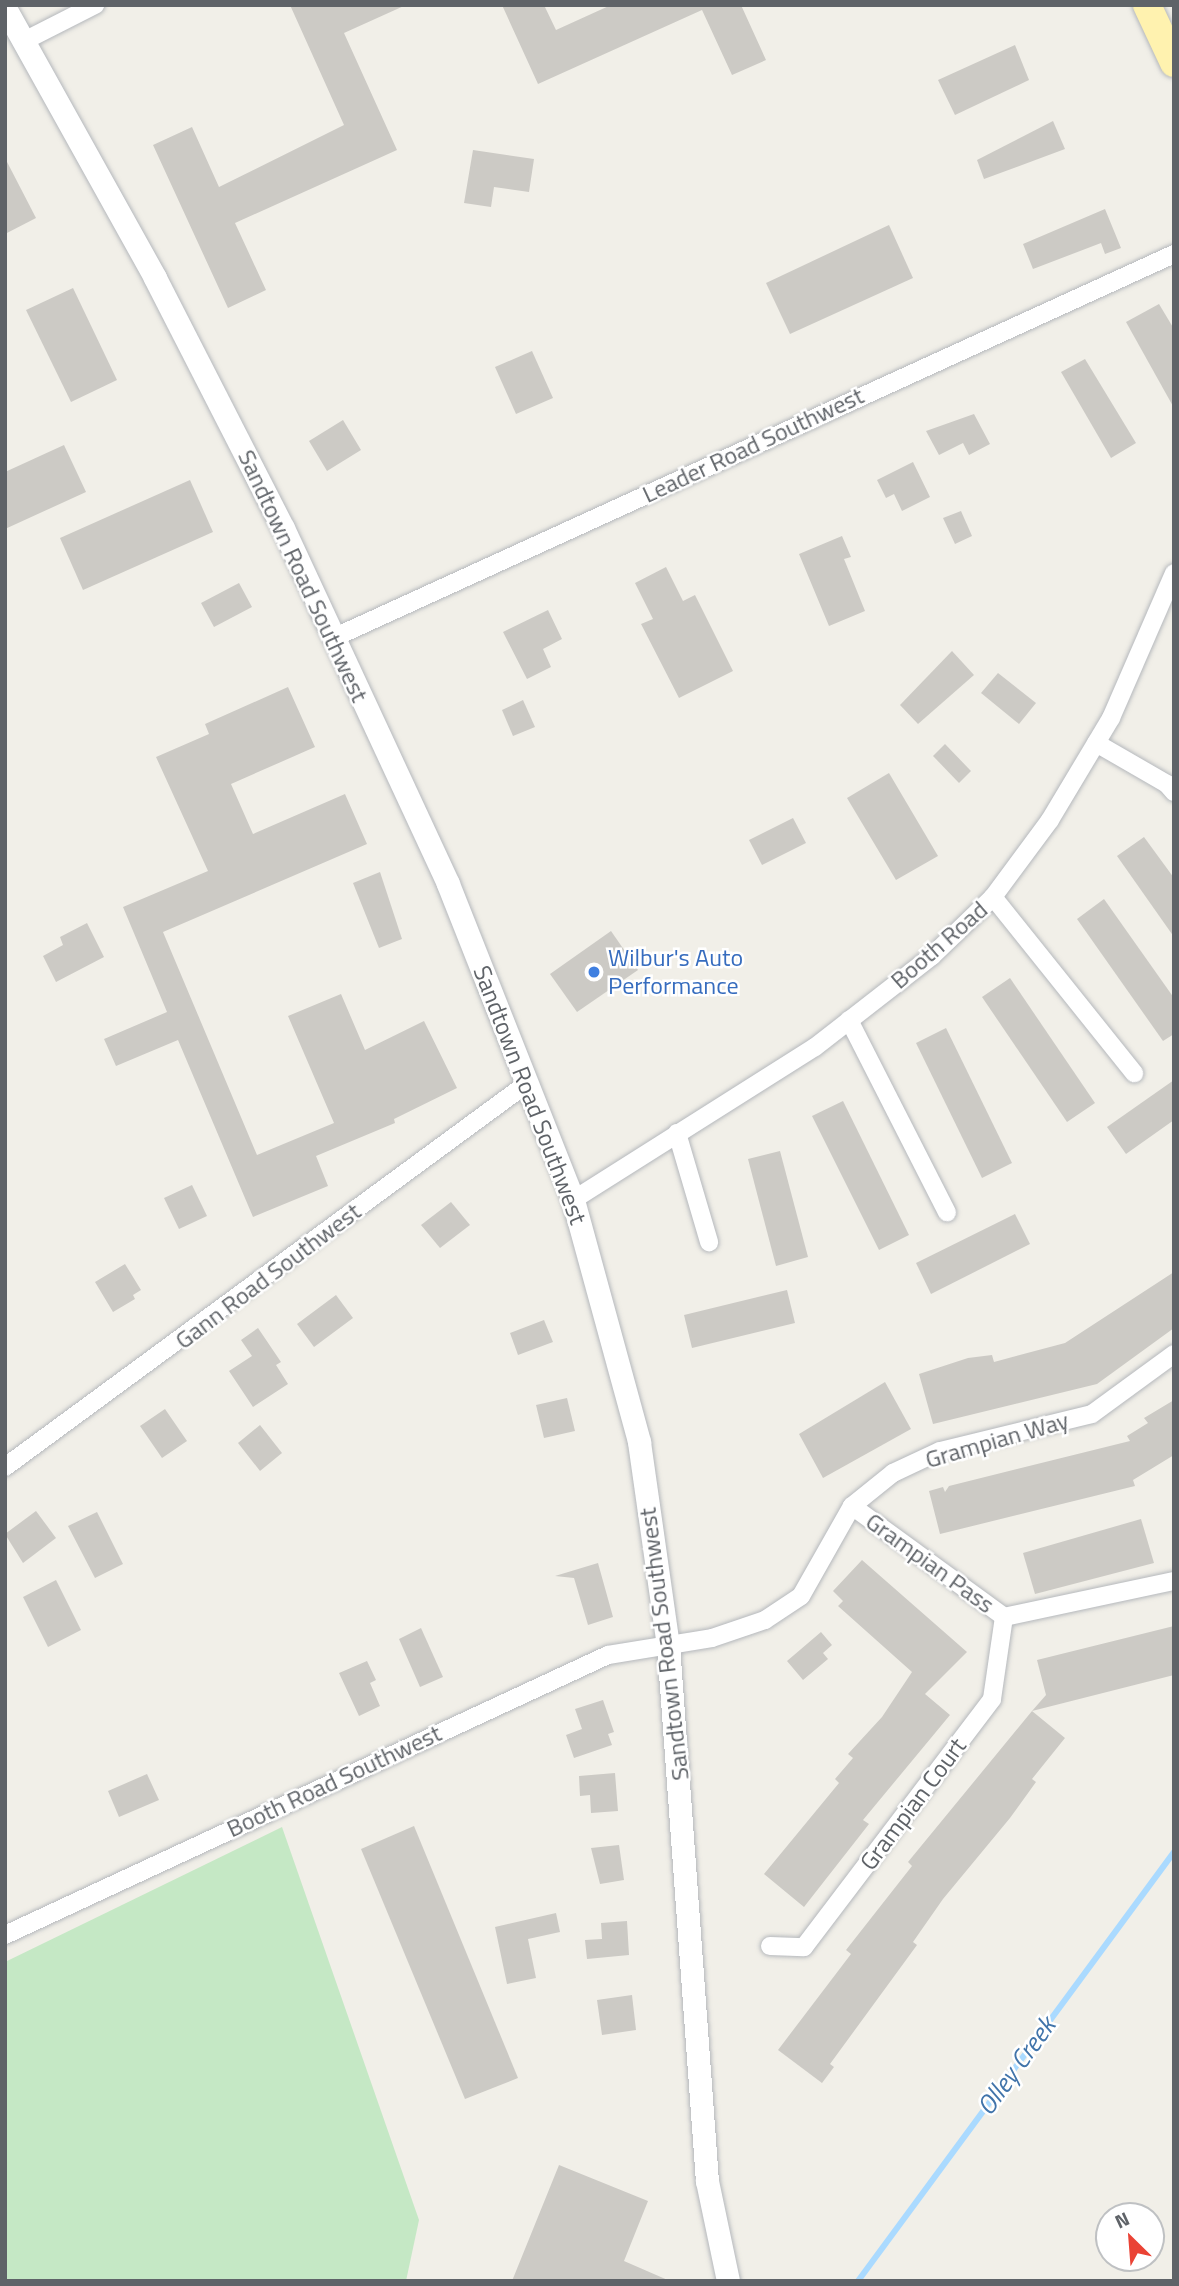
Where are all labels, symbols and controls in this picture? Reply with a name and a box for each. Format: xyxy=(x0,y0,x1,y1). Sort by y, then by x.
street label: Leader Road Southwest xyxy=(638,381,868,509)
street label: Sandtown Road Southwest xyxy=(232,445,374,707)
street label: Booth Road xyxy=(885,895,993,995)
place label: Wilbur's Auto Performance xyxy=(608,944,743,1000)
street label: Sandtown Road Southwest xyxy=(467,962,593,1228)
marker: Wilbur's Auto Performance xyxy=(586,964,602,980)
street label: Gann Road Southwest xyxy=(170,1197,366,1355)
street label: Grampian Way xyxy=(922,1406,1072,1474)
street label: Sandtown Road Southwest xyxy=(633,1506,695,1782)
street label: Grampian Pass xyxy=(860,1507,1000,1619)
street label: Booth Road Southwest xyxy=(222,1719,446,1843)
street label: Grampian Court xyxy=(854,1732,972,1876)
water label: Olley Creek xyxy=(970,2011,1062,2121)
north arrow xyxy=(1095,2202,1165,2272)
text: N xyxy=(1110,2203,1134,2235)

